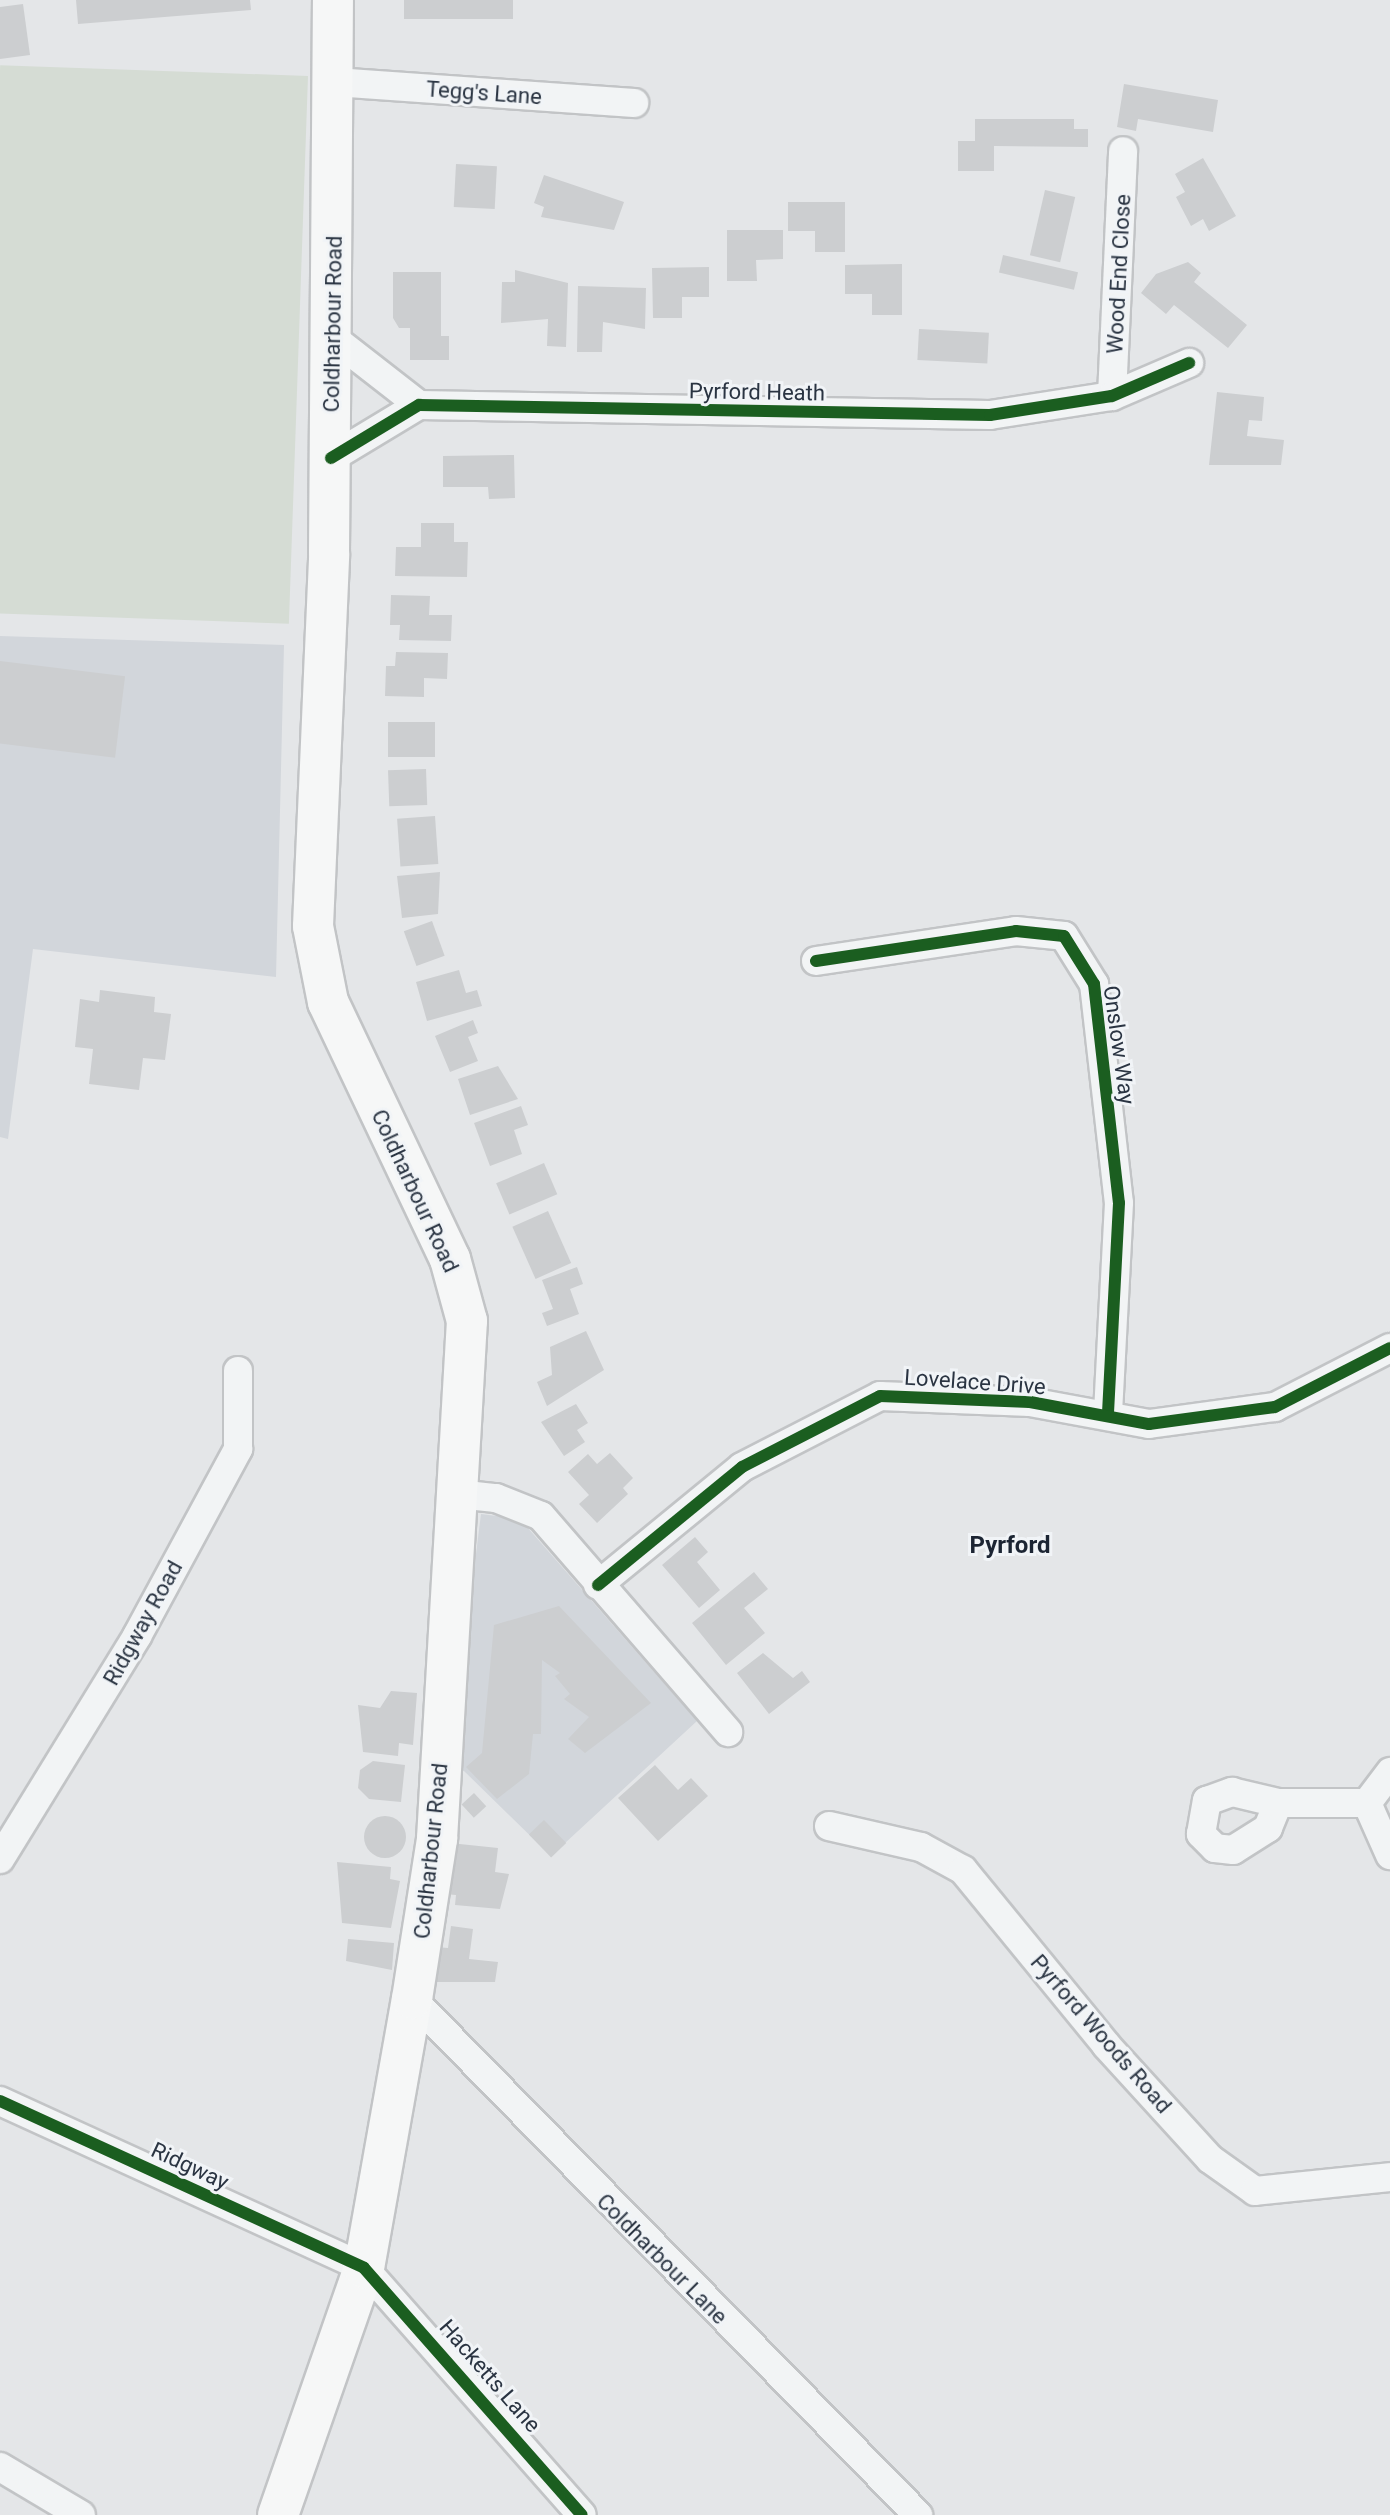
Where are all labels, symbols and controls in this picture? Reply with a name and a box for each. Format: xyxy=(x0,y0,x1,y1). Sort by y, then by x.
street label: Tegg's Lane xyxy=(425,76,543,110)
street label: Wood End Close xyxy=(1102,193,1136,355)
street label: Coldharbour Road xyxy=(318,235,348,413)
street label: Pyrford Heath xyxy=(689,378,825,406)
street label: Onslow Way xyxy=(1098,984,1140,1106)
street label: Coldharbour Road xyxy=(366,1105,464,1277)
street label: Lovelace Drive xyxy=(903,1364,1047,1400)
district label: Pyrford xyxy=(970,1532,1050,1560)
street label: Ridgway Road xyxy=(98,1556,188,1690)
street label: Coldharbour Road xyxy=(409,1762,453,1940)
street label: Pyrford Woods Road xyxy=(1025,1949,1177,2119)
street label: Ridgway xyxy=(147,2137,233,2195)
street label: Coldharbour Lane xyxy=(591,2188,733,2330)
street label: Hacketts Lane xyxy=(434,2314,546,2438)

